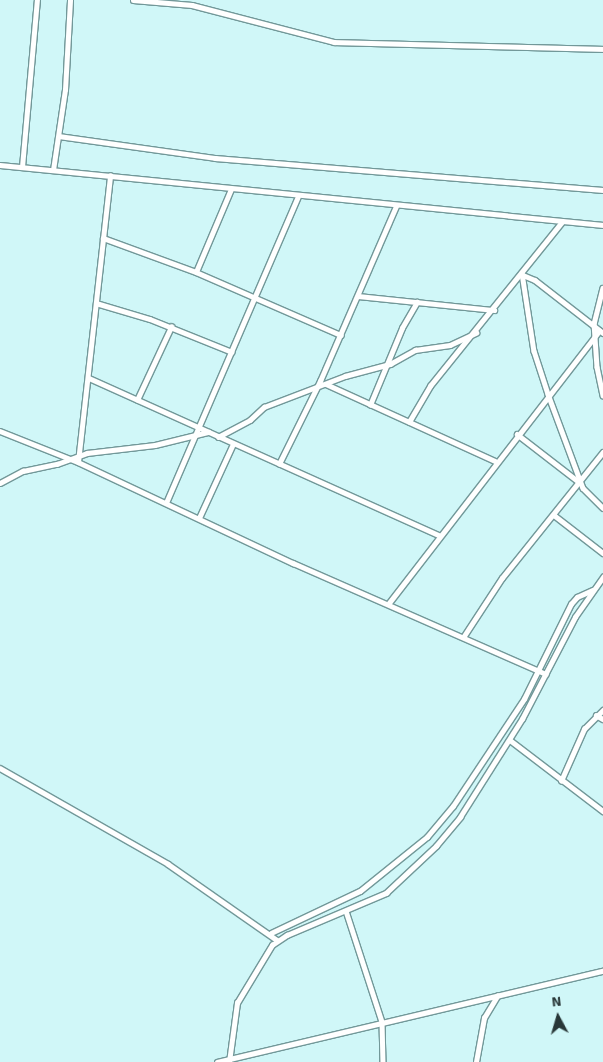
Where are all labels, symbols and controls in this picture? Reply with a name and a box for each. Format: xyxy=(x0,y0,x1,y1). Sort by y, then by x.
north arrow xyxy=(533,992,583,1042)
text: N xyxy=(551,993,562,1011)

